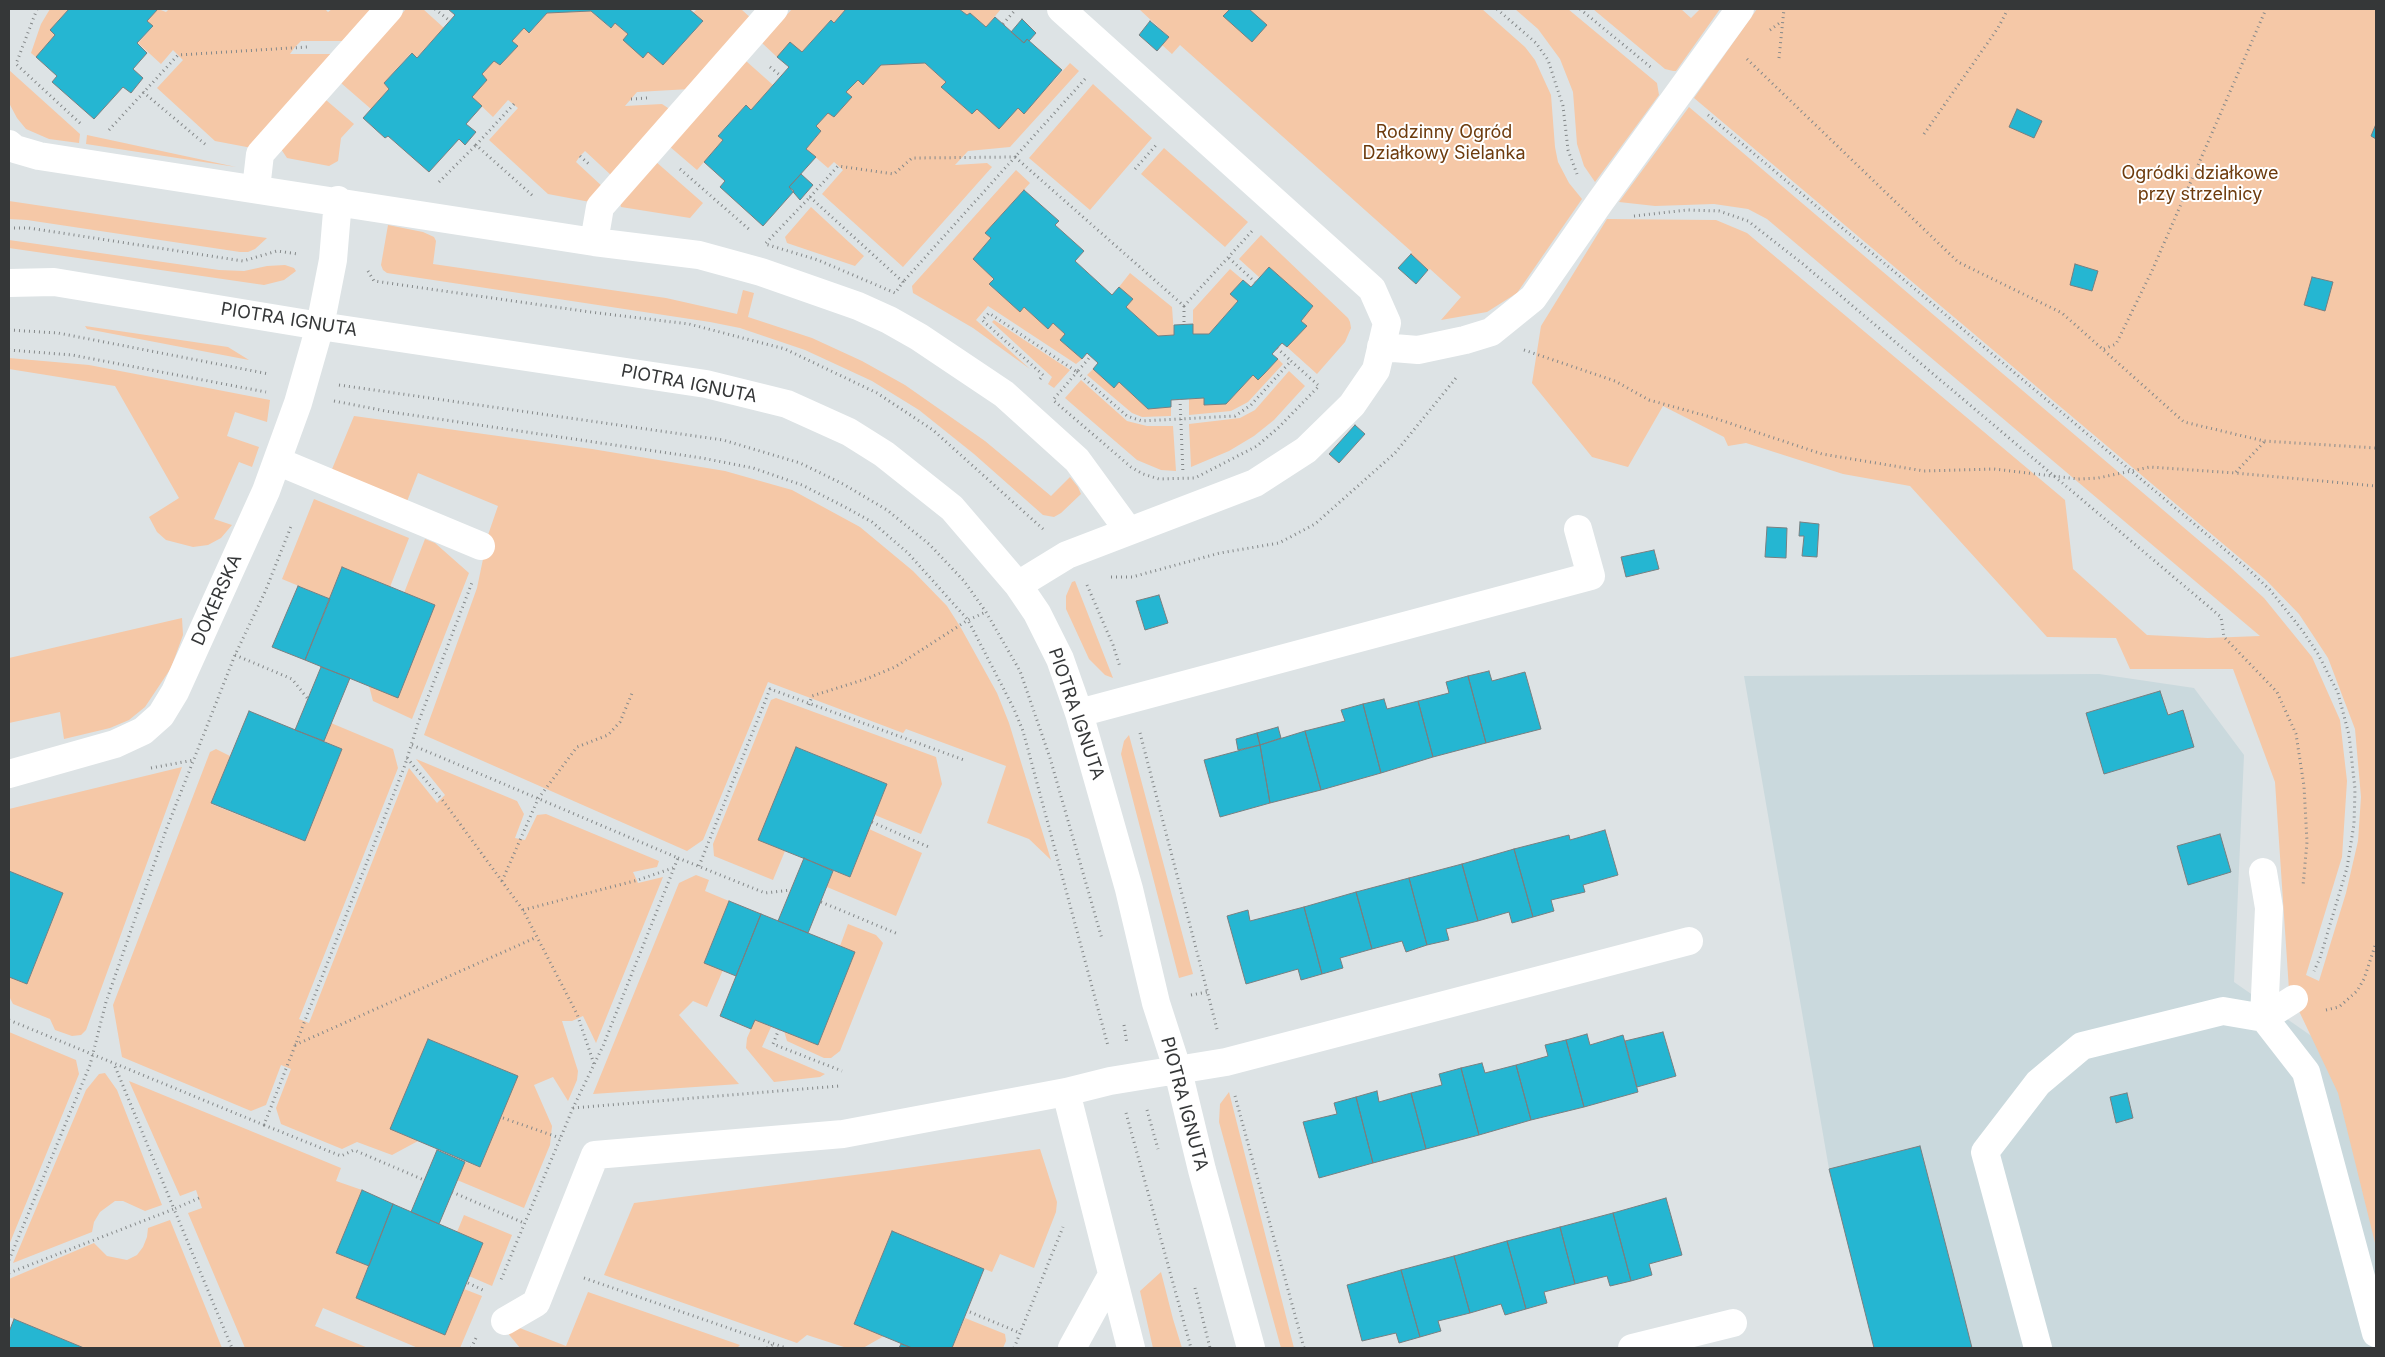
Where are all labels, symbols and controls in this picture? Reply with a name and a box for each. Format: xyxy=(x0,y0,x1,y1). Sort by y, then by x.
park label: Rodzinny Ogród Działkowy Sielanka xyxy=(1362,122,1526,164)
park label: Ogródki działkowe przy strzelnicy xyxy=(2121,163,2279,205)
street label: PIOTRA IGNUTA xyxy=(219,299,359,341)
street label: PIOTRA IGNUTA xyxy=(619,360,759,408)
street label: DOKERSKA xyxy=(187,551,247,649)
street label: PIOTRA IGNUTA xyxy=(1043,645,1109,783)
street label: PIOTRA IGNUTA xyxy=(1156,1035,1212,1173)

